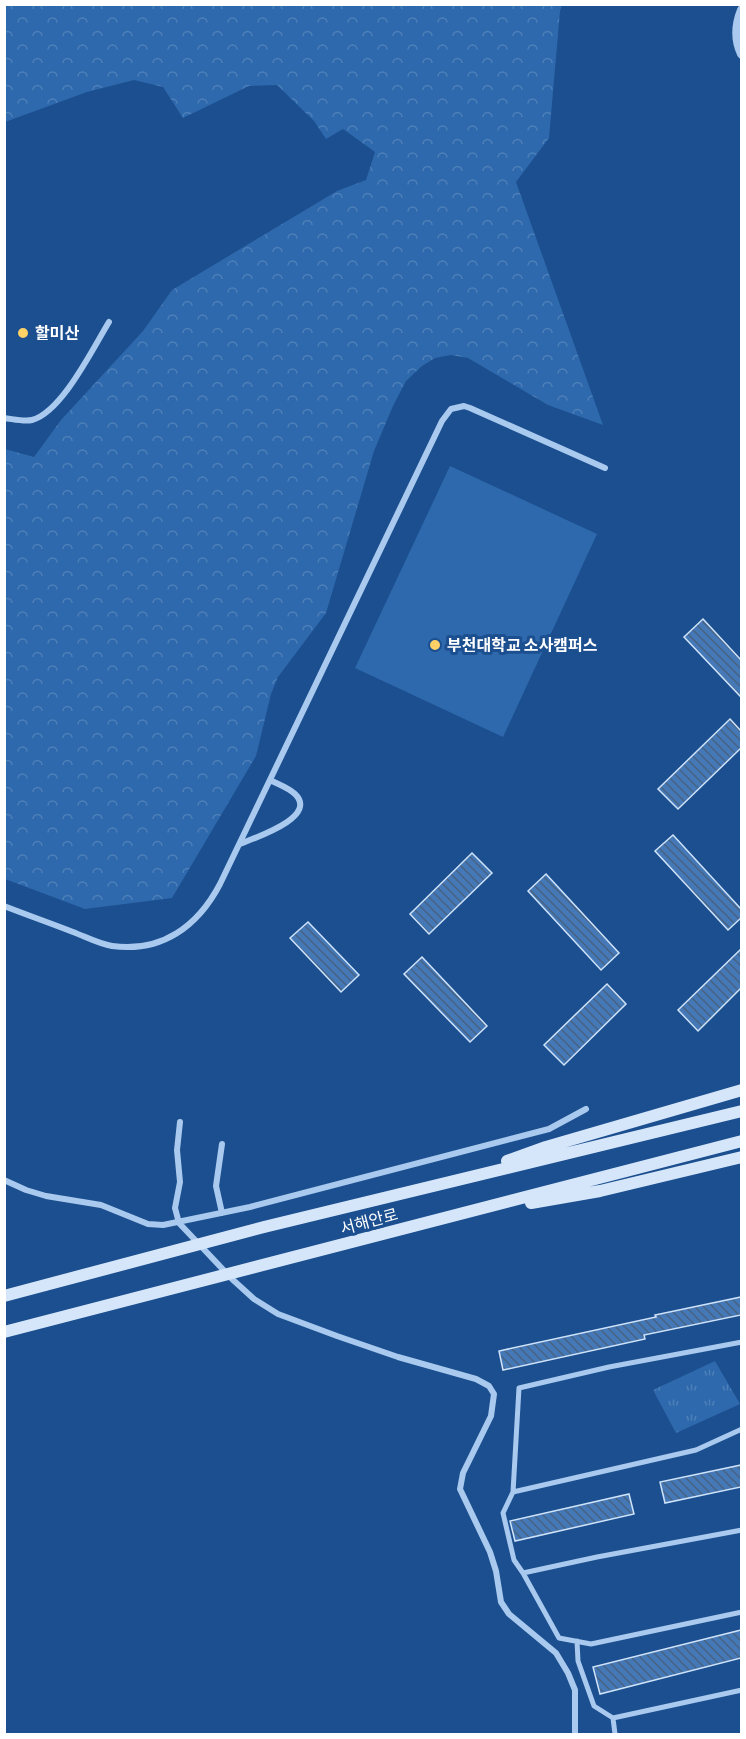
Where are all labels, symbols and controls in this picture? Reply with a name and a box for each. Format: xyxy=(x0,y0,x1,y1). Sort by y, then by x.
place label: 할미산 xyxy=(35,323,79,342)
marker: 할미산 xyxy=(16,326,30,340)
place label: 부천대학교 소사캠퍼스 xyxy=(447,635,598,654)
marker: 부천대학교 소사캠퍼스 xyxy=(428,638,442,652)
street label: 서해안로 xyxy=(338,1204,400,1237)

